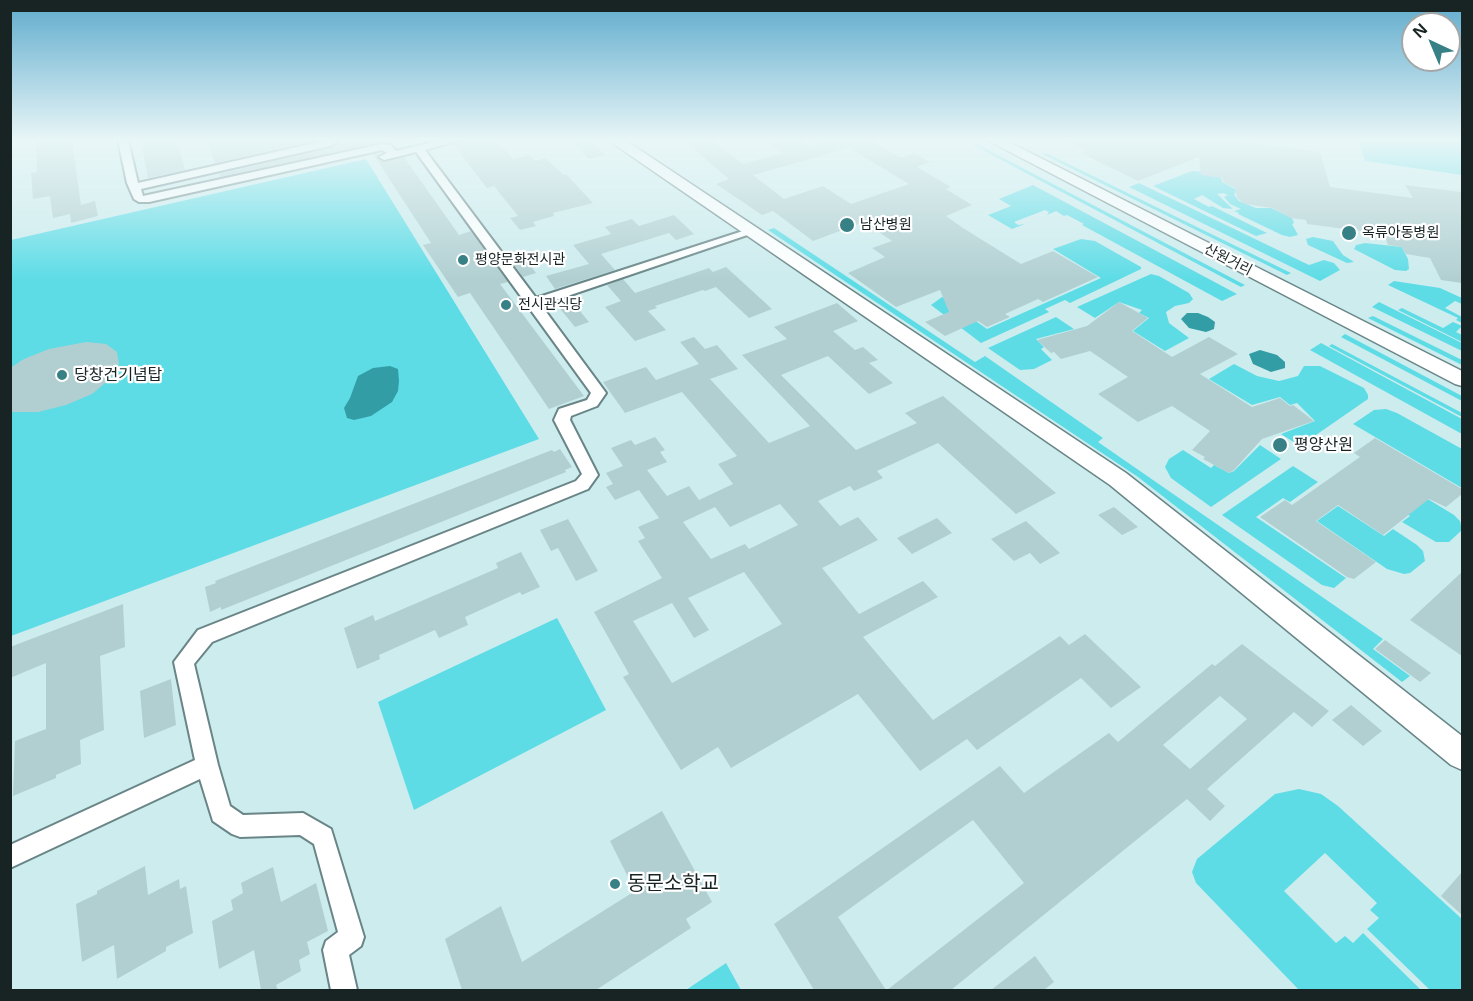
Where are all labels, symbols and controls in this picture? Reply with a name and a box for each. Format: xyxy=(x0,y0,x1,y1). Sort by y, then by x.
north arrow xyxy=(1401,12,1461,72)
text: N xyxy=(1408,18,1432,43)
marker: 남산병원 xyxy=(838,216,856,234)
place label: 남산병원 xyxy=(860,217,912,233)
marker: 옥류아동병원 xyxy=(1340,224,1358,242)
place label: 옥류아동병원 xyxy=(1362,225,1439,241)
street label: 산원거리 xyxy=(1201,241,1255,279)
place label: 평양문화전시관 xyxy=(475,252,565,268)
marker: 평양문화전시관 xyxy=(456,253,470,267)
place label: 전시관식당 xyxy=(518,297,582,313)
marker: 전시관식당 xyxy=(499,298,513,312)
place label: 당창건기념탑 xyxy=(74,365,162,385)
marker: 당창건기념탑 xyxy=(55,368,69,382)
place label: 평양산원 xyxy=(1294,435,1353,455)
marker: 평양산원 xyxy=(1271,436,1289,454)
place label: 동문소학교 xyxy=(627,872,719,896)
marker: 동문소학교 xyxy=(608,877,622,891)

